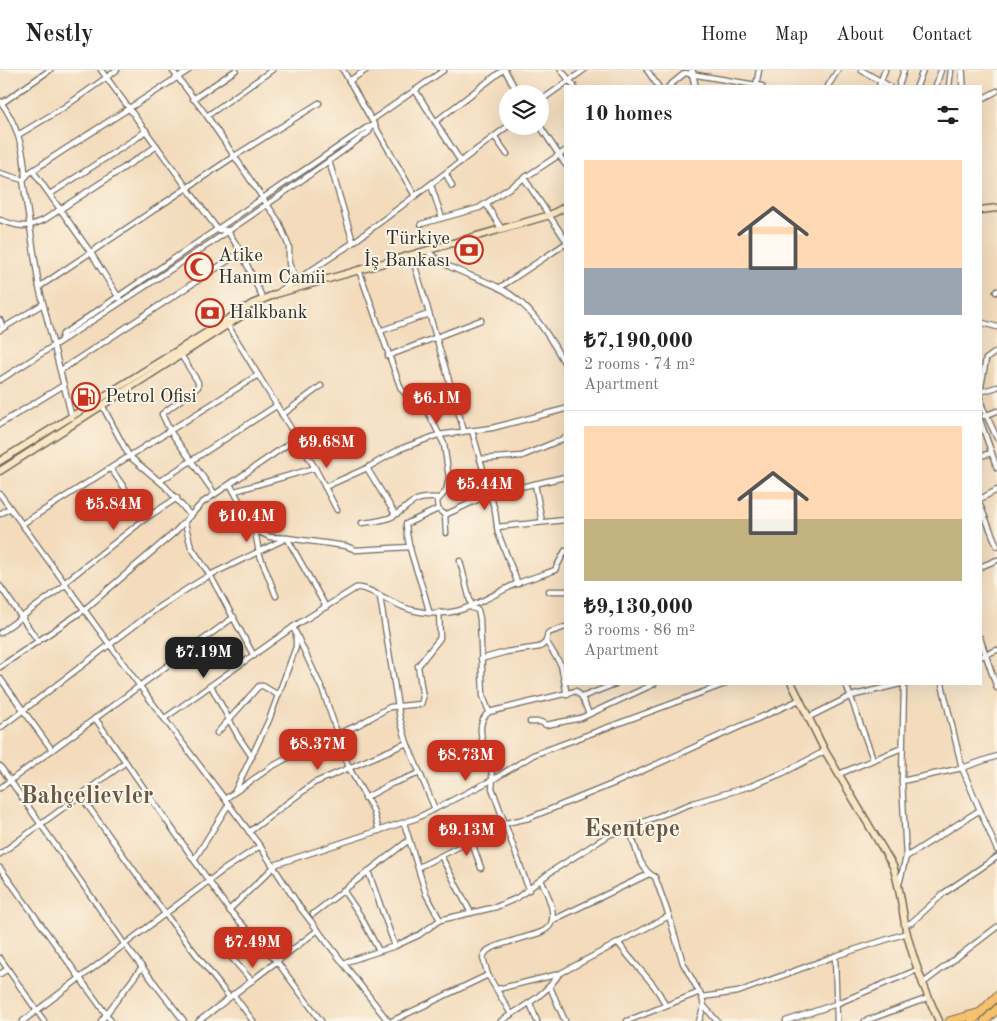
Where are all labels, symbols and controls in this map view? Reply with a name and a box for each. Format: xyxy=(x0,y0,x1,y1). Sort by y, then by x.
text: Nestly xyxy=(25,23,94,47)
text: Home xyxy=(701,26,747,44)
text: Map xyxy=(775,26,808,44)
text: About xyxy=(836,26,884,44)
text: Contact xyxy=(912,26,972,44)
map controls xyxy=(499,85,549,135)
button: layers xyxy=(499,85,549,135)
icon: filters xyxy=(934,101,962,129)
text: 10 homes xyxy=(584,104,672,125)
icon: home xyxy=(728,193,818,283)
place label: Türkiye İş Bankası xyxy=(364,230,450,271)
bank icon: Türkiye İş Bankası xyxy=(454,235,484,265)
place label: Atike Hanım Camii xyxy=(218,247,326,288)
mosque icon: Atike Hanım Camii xyxy=(184,252,214,282)
bank icon: Halkbank xyxy=(195,298,225,328)
place label: Halkbank xyxy=(229,304,308,323)
text: ₺7,190,000 xyxy=(584,331,693,352)
text: 2 rooms · 74 m² xyxy=(584,357,695,373)
text: Apartment xyxy=(584,377,659,393)
fuel station icon: Petrol Ofisi xyxy=(71,382,101,412)
pin: ₺6.1M xyxy=(402,382,472,425)
place label: Petrol Ofisi xyxy=(105,388,197,407)
text: ₺6.1M xyxy=(414,391,460,407)
pin: ₺9.68M xyxy=(286,426,368,469)
text: ₺9.68M xyxy=(299,435,355,451)
icon: home xyxy=(728,458,818,548)
pin: ₺5.44M xyxy=(444,468,526,511)
text: ₺5.44M xyxy=(457,477,513,493)
pin: ₺5.84M xyxy=(73,488,155,531)
text: ₺5.84M xyxy=(86,497,142,513)
pin: ₺10.4M xyxy=(206,500,288,543)
text: ₺10.4M xyxy=(219,509,275,525)
text: ₺9,130,000 xyxy=(584,597,693,618)
text: 3 rooms · 86 m² xyxy=(584,623,695,639)
pin: ₺7.19M xyxy=(163,636,245,679)
text: Apartment xyxy=(584,643,659,659)
text: ₺7.19M xyxy=(176,645,232,661)
pin: ₺8.37M xyxy=(277,728,359,771)
text: ₺8.37M xyxy=(290,737,346,753)
pin: ₺8.73M xyxy=(425,740,507,782)
text: ₺8.73M xyxy=(438,748,494,764)
district label: Bahçelievler xyxy=(21,785,153,809)
pin: ₺9.13M xyxy=(426,814,508,857)
district label: Esentepe xyxy=(584,818,680,842)
text: ₺9.13M xyxy=(439,823,495,839)
pin: ₺7.49M xyxy=(212,926,294,969)
text: ₺7.49M xyxy=(225,935,281,951)

